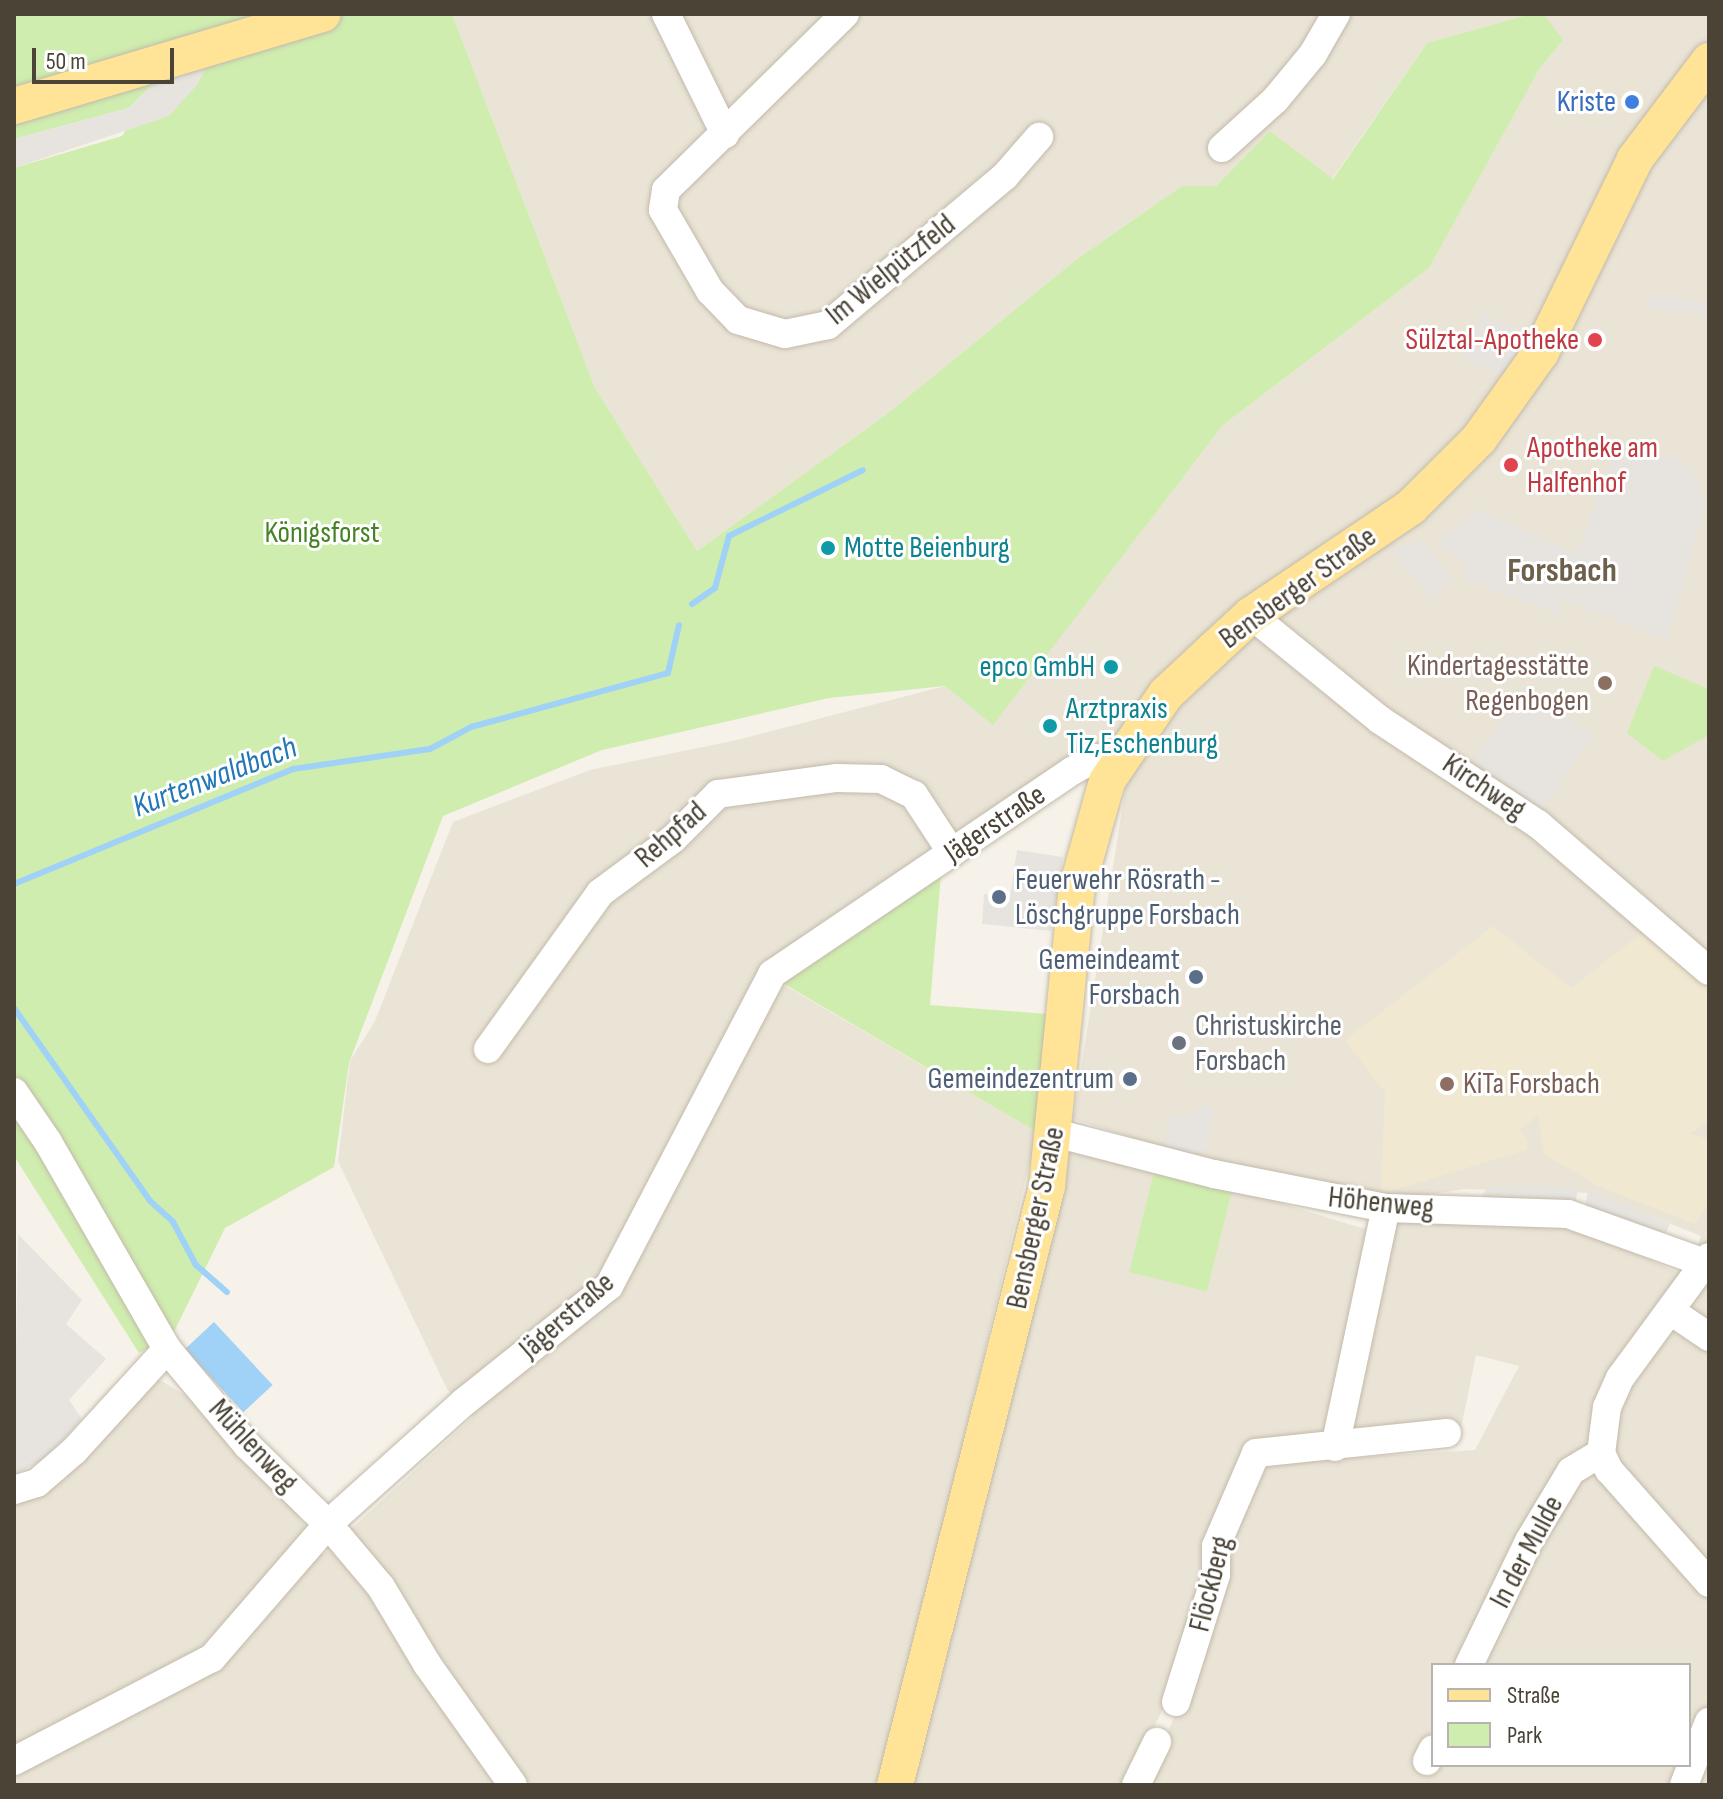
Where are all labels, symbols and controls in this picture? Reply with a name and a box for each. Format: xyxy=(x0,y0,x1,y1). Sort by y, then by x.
scale bar xyxy=(36,32,178,82)
text: 50 m xyxy=(46,47,86,76)
place label: Kriste xyxy=(1557,84,1616,120)
marker: Kriste xyxy=(1623,93,1641,111)
street label: Im Wielpützfeld xyxy=(819,207,963,333)
place label: Sülztal-Apotheke xyxy=(1405,322,1579,358)
marker: Sülztal-Apotheke xyxy=(1586,331,1604,349)
place label: Apotheke am Halfenhof xyxy=(1527,430,1658,500)
marker: Apotheke am Halfenhof xyxy=(1502,456,1520,474)
park label: Königsforst xyxy=(264,515,380,551)
street label: Bensberger Straße xyxy=(1213,519,1383,657)
place label: Motte Beienburg xyxy=(844,530,1010,566)
marker: Motte Beienburg xyxy=(819,539,837,557)
district label: Forsbach xyxy=(1507,551,1617,591)
place label: Kindertagesstätte Regenbogen xyxy=(1407,648,1589,718)
place label: epco GmbH xyxy=(979,649,1095,685)
marker: epco GmbH xyxy=(1102,658,1120,676)
marker: Kindertagesstätte Regenbogen xyxy=(1596,674,1614,692)
place label: Arztpraxis Tiz,Eschenburg xyxy=(1066,691,1218,762)
marker: Arztpraxis Tiz,Eschenburg xyxy=(1041,717,1059,735)
water label: Kurtenwaldbach xyxy=(127,729,303,827)
street label: Kirchweg xyxy=(1435,746,1533,828)
street label: Jägerstraße xyxy=(938,777,1052,871)
street label: Rehpfad xyxy=(628,794,714,876)
place label: Feuerwehr Rösrath - Löschgruppe Forsbach xyxy=(1015,862,1240,932)
marker: Feuerwehr Rösrath - Löschgruppe Forsbach xyxy=(990,888,1008,906)
place label: Gemeindeamt Forsbach xyxy=(1038,942,1180,1012)
marker: Gemeindeamt Forsbach xyxy=(1187,968,1205,986)
place label: Christuskirche Forsbach xyxy=(1195,1008,1342,1078)
marker: Christuskirche Forsbach xyxy=(1170,1034,1188,1052)
place label: Gemeindezentrum xyxy=(928,1061,1114,1097)
place label: KiTa Forsbach xyxy=(1463,1066,1600,1102)
marker: Gemeindezentrum xyxy=(1121,1070,1139,1088)
marker: KiTa Forsbach xyxy=(1438,1075,1456,1093)
street label: Bensberger Straße xyxy=(999,1124,1073,1312)
street label: Höhenweg xyxy=(1326,1180,1436,1226)
street label: Jägerstraße xyxy=(512,1265,622,1367)
street label: Mühlenweg xyxy=(201,1392,305,1500)
street label: In der Mulde xyxy=(1482,1490,1572,1614)
street label: Flöckberg xyxy=(1182,1533,1240,1635)
legend xyxy=(1431,1663,1691,1767)
text: Straße xyxy=(1507,1681,1560,1710)
text: Park xyxy=(1507,1721,1542,1750)

